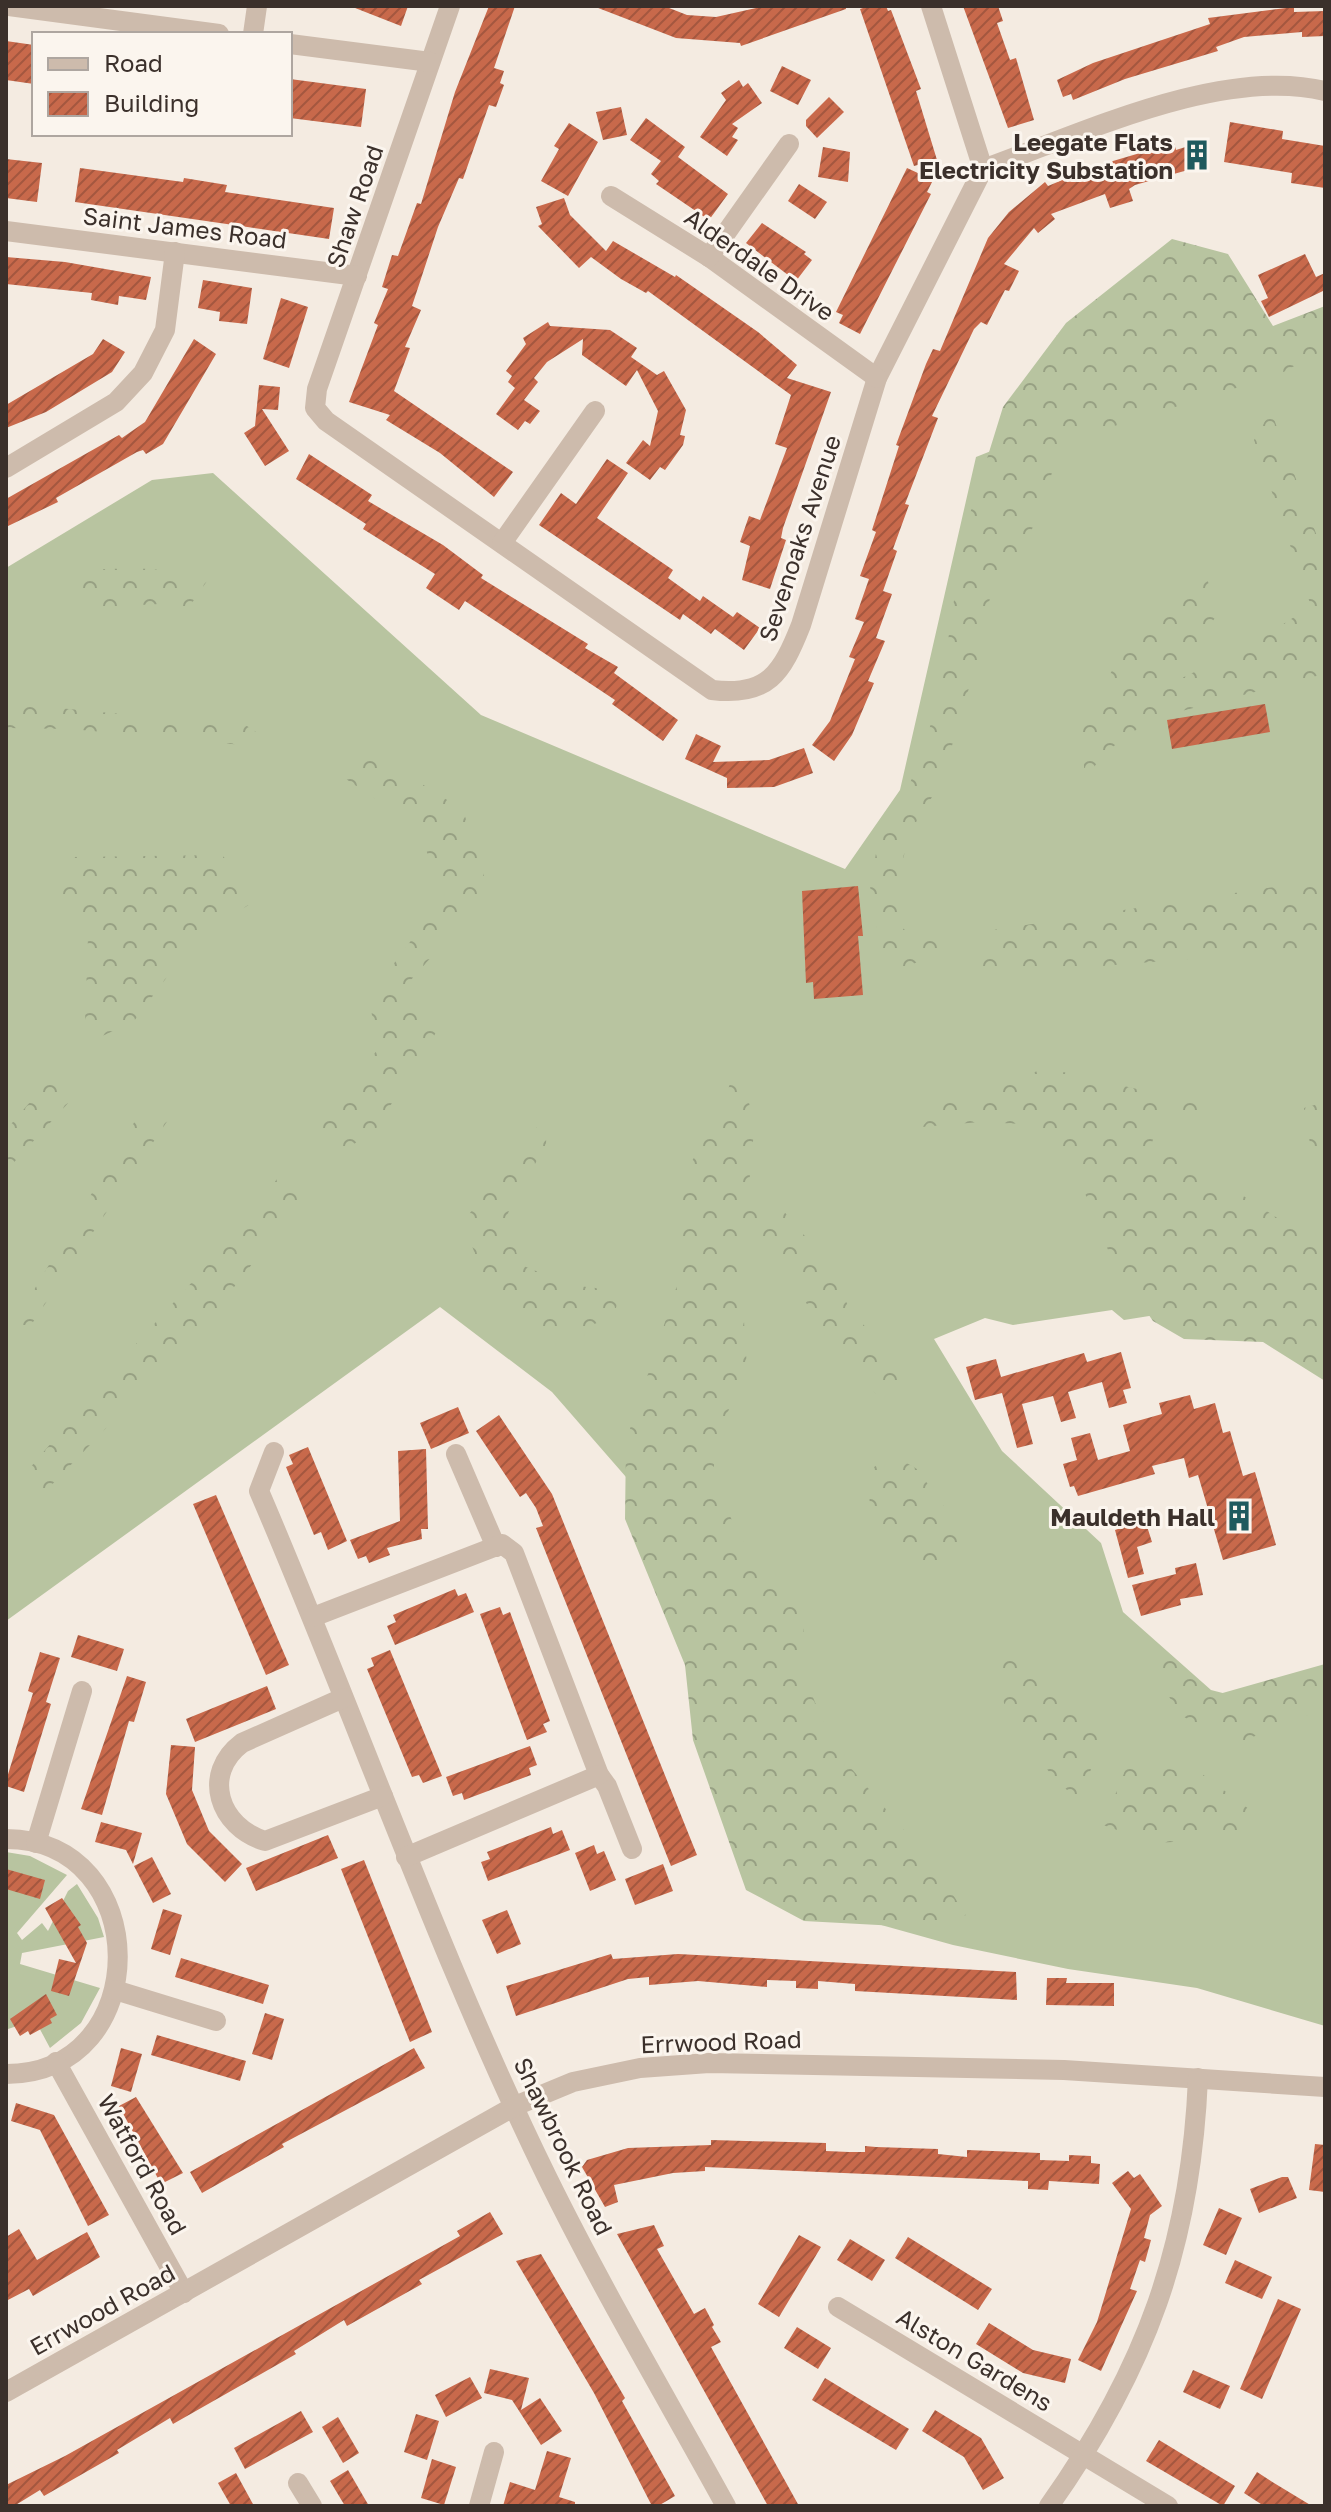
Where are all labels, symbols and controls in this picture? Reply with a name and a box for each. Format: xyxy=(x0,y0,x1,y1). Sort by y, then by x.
legend xyxy=(32,32,292,136)
text: Road xyxy=(104,48,163,77)
text: Building xyxy=(104,88,199,117)
place label: Leegate Flats Electricity Substation xyxy=(919,127,1173,184)
building icon: Leegate Flats Electricity Substation xyxy=(1180,138,1214,172)
street label: Shaw Road xyxy=(320,141,388,271)
street label: Saint James Road xyxy=(81,200,289,254)
street label: Alderdale Drive xyxy=(680,202,840,326)
street label: Sevenoaks Avenue xyxy=(752,431,846,645)
building icon: Mauldeth Hall xyxy=(1222,1499,1256,1533)
place label: Mauldeth Hall xyxy=(1050,1502,1215,1531)
street label: Errwood Road xyxy=(640,2024,802,2058)
street label: Shawbrook Road xyxy=(508,2052,620,2240)
street label: Watford Road xyxy=(92,2088,194,2240)
street label: Errwood Road xyxy=(24,2257,180,2361)
street label: Alston Gardens xyxy=(892,2301,1058,2417)

